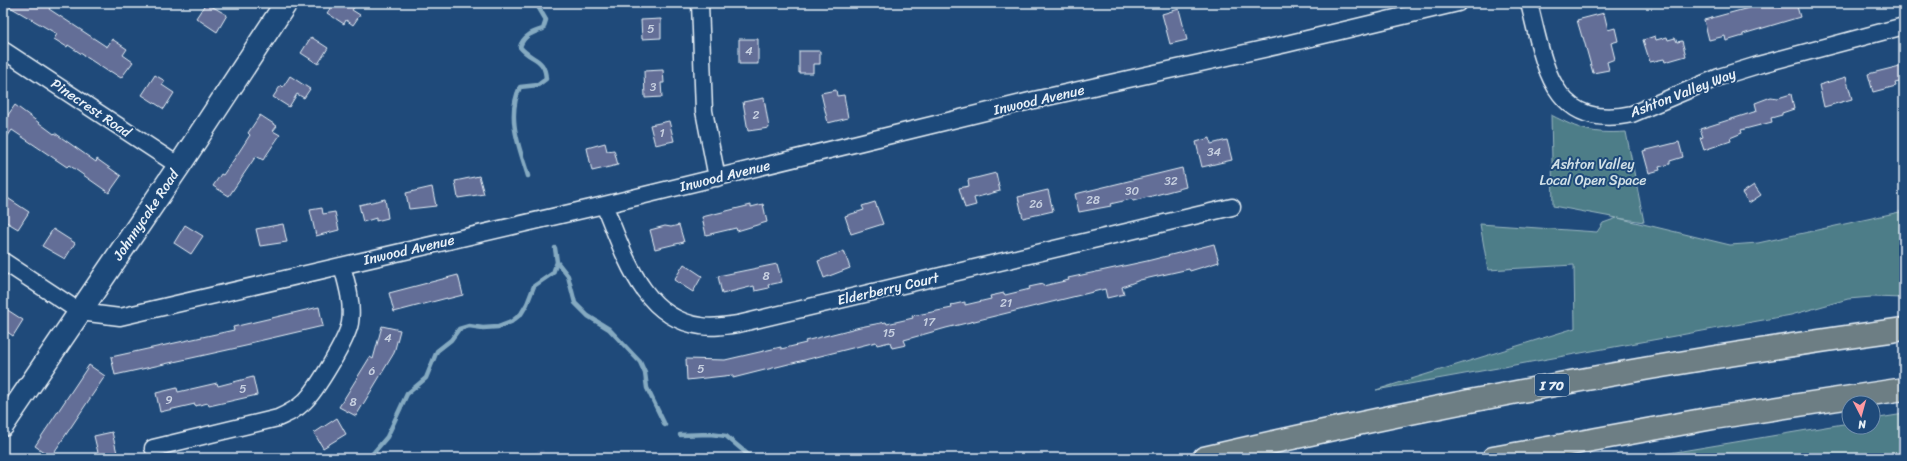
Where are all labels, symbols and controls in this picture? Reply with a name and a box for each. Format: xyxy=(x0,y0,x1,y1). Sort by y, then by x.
house number: 5 xyxy=(647,18,655,40)
house number: 4 xyxy=(745,40,753,62)
street label: Ashton Valley Way xyxy=(1625,61,1740,125)
street label: Pinecrest Road xyxy=(46,72,138,145)
house number: 3 xyxy=(650,76,657,98)
street label: Inwood Avenue xyxy=(990,77,1087,123)
house number: 2 xyxy=(753,104,760,126)
house number: 1 xyxy=(659,122,665,144)
house number: 34 xyxy=(1207,141,1222,163)
park label: Ashton Valley Local Open Space xyxy=(1539,152,1647,193)
street label: Inwood Avenue xyxy=(676,153,773,200)
street label: Johnnycake Road xyxy=(106,163,187,266)
house number: 32 xyxy=(1164,170,1178,192)
house number: 30 xyxy=(1125,180,1139,202)
house number: 28 xyxy=(1086,189,1100,211)
house number: 26 xyxy=(1029,193,1043,215)
street label: Inwood Avenue xyxy=(360,227,457,273)
house number: 8 xyxy=(762,265,770,287)
street label: Elderberry Court xyxy=(835,265,943,313)
house number: 21 xyxy=(1000,292,1012,314)
house number: 17 xyxy=(923,311,936,333)
house number: 15 xyxy=(883,322,895,344)
house number: 4 xyxy=(384,327,392,349)
house number: 5 xyxy=(697,358,705,380)
house number: 6 xyxy=(369,360,376,382)
road number: I 70 xyxy=(1535,374,1569,396)
house number: 5 xyxy=(239,378,247,400)
house number: 9 xyxy=(165,389,173,411)
house number: 8 xyxy=(349,391,357,413)
north arrow xyxy=(1841,395,1881,435)
text: N xyxy=(1857,414,1868,434)

